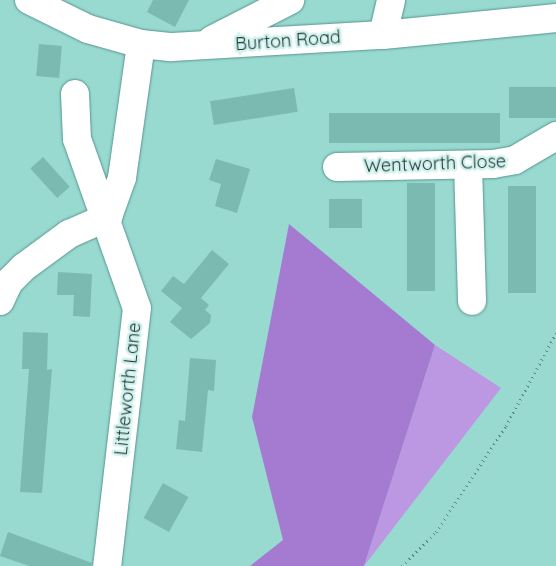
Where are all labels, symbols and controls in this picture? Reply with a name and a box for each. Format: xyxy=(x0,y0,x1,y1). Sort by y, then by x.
street label: Burton Road xyxy=(235,27,341,55)
street label: Wentworth Close xyxy=(364,151,506,177)
street label: Littleworth Lane xyxy=(110,322,146,456)

